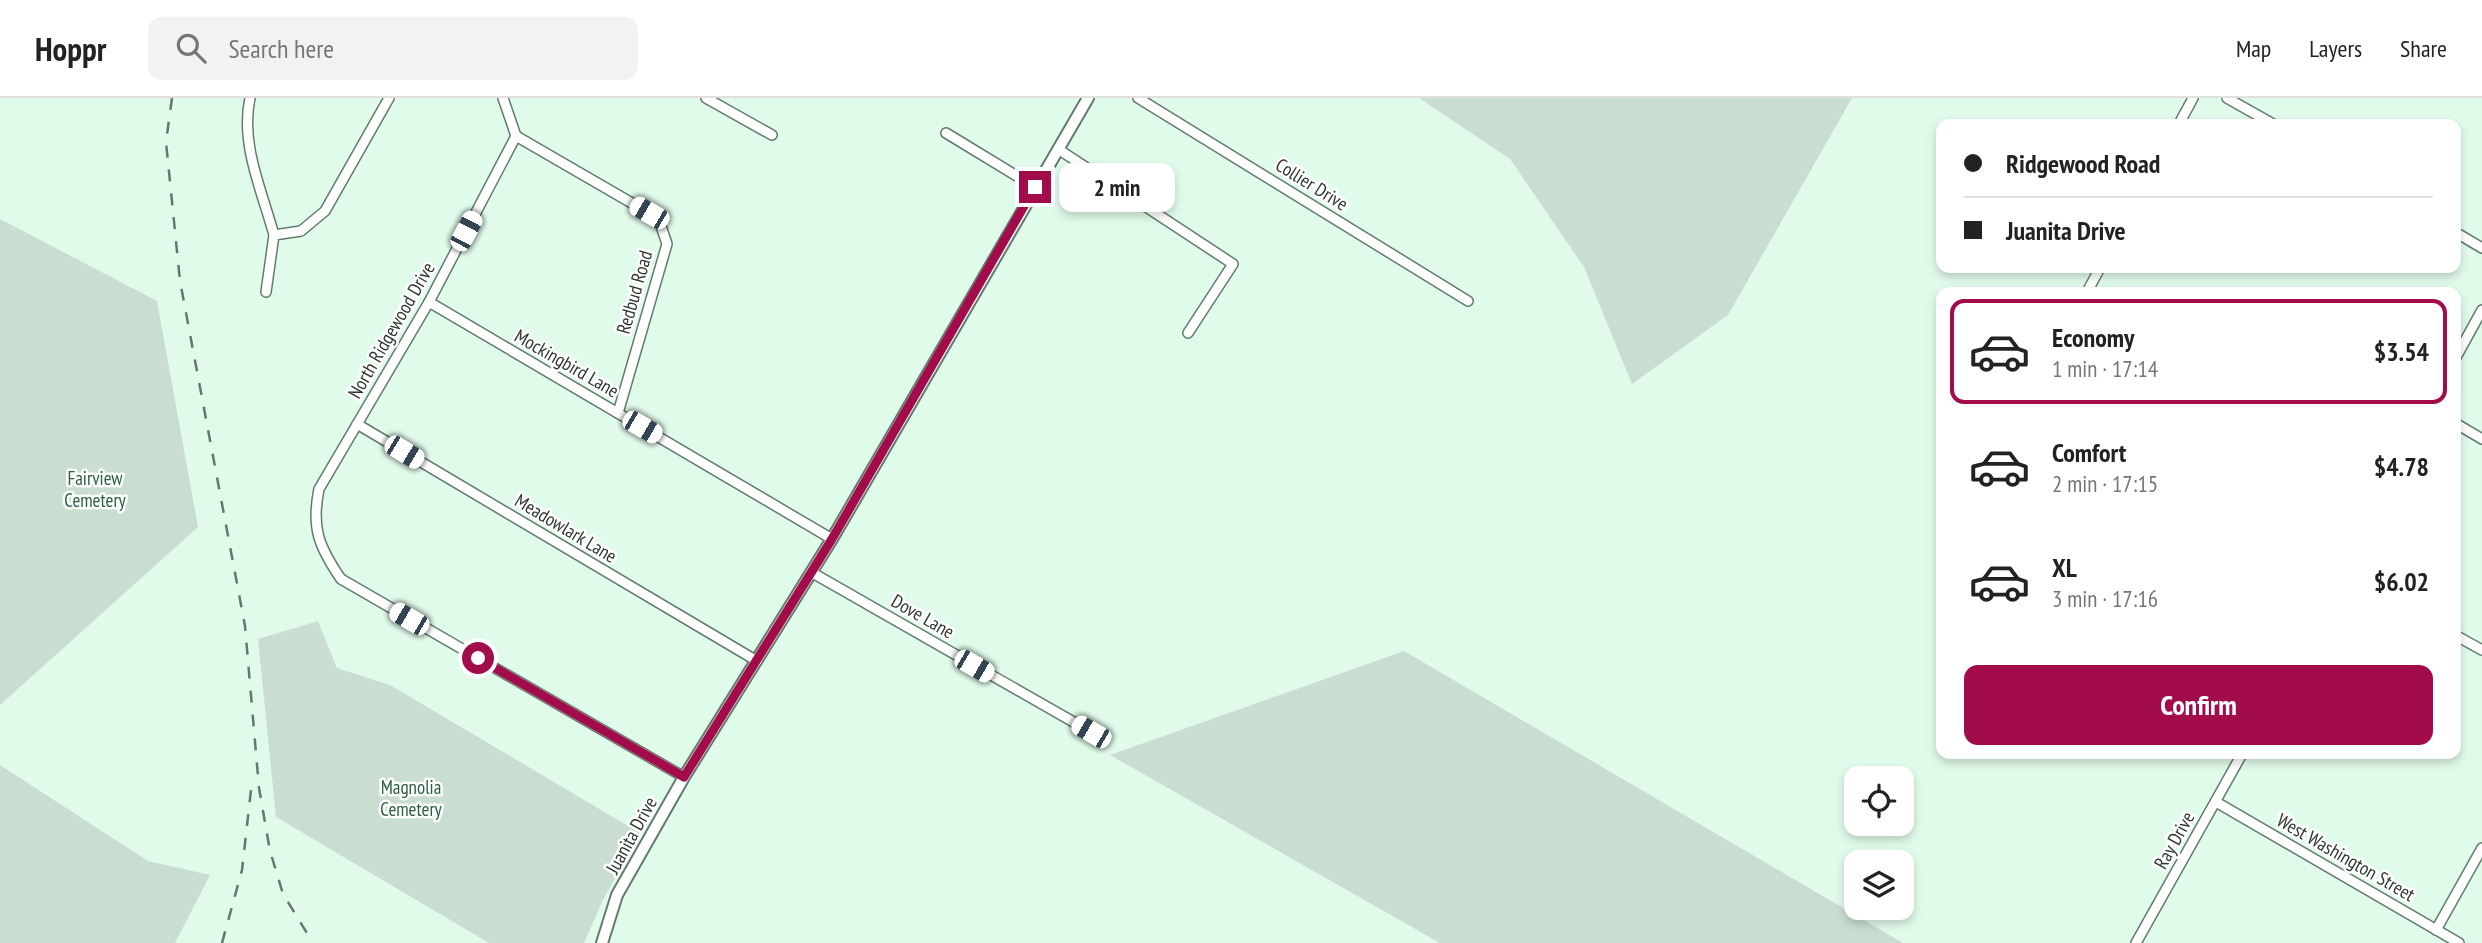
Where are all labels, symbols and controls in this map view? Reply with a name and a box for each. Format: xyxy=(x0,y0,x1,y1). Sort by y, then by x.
search box xyxy=(148,17,638,80)
text: Hoppr xyxy=(35,27,106,70)
icon: search xyxy=(172,29,210,67)
text: Search here xyxy=(228,32,334,65)
text: Map xyxy=(2236,33,2271,64)
text: Layers xyxy=(2309,33,2362,64)
text: Share xyxy=(2400,33,2447,64)
text: Ridgewood Road xyxy=(2006,147,2160,180)
street label: Collier Drive xyxy=(1271,152,1353,216)
callout: 2 min xyxy=(1060,162,1175,212)
route end xyxy=(1019,171,1051,203)
text: 2 min xyxy=(1094,173,1140,202)
car xyxy=(626,193,673,233)
car xyxy=(447,208,486,254)
text: Juanita Drive xyxy=(2006,214,2126,247)
street label: Redbud Road xyxy=(611,248,657,336)
street label: North Ridgewood Drive xyxy=(342,257,440,402)
icon: car xyxy=(1968,320,2031,383)
text: Economy xyxy=(2052,321,2134,354)
street label: Mockingbird Lane xyxy=(511,324,624,403)
text: $3.54 xyxy=(2374,335,2429,368)
text: 1 min · 17:14 xyxy=(2052,354,2158,383)
car xyxy=(619,407,666,447)
car xyxy=(381,432,428,472)
icon: car xyxy=(1968,435,2031,498)
text: Comfort xyxy=(2052,436,2126,469)
text: $4.78 xyxy=(2374,450,2429,483)
park label: Fairview Cemetery xyxy=(64,466,127,512)
text: 2 min · 17:15 xyxy=(2052,469,2158,498)
street label: Meadowlark Lane xyxy=(511,488,621,568)
icon: car xyxy=(1968,550,2031,613)
text: XL xyxy=(2052,551,2077,584)
text: $6.02 xyxy=(2374,565,2429,598)
text: 3 min · 17:16 xyxy=(2052,584,2158,613)
street label: Dove Lane xyxy=(887,588,959,644)
car xyxy=(386,599,433,639)
route start xyxy=(462,642,494,674)
car xyxy=(951,646,998,686)
button: Confirm xyxy=(1964,665,2433,745)
car xyxy=(1068,712,1115,752)
map controls xyxy=(1844,766,1914,920)
button: locate xyxy=(1844,766,1914,836)
park label: Magnolia Cemetery xyxy=(380,775,443,821)
street label: Juanita Drive xyxy=(600,792,662,879)
street label: Ray Drive xyxy=(2149,807,2200,873)
street label: West Washington Street xyxy=(2273,808,2420,907)
button: layers xyxy=(1844,850,1914,920)

